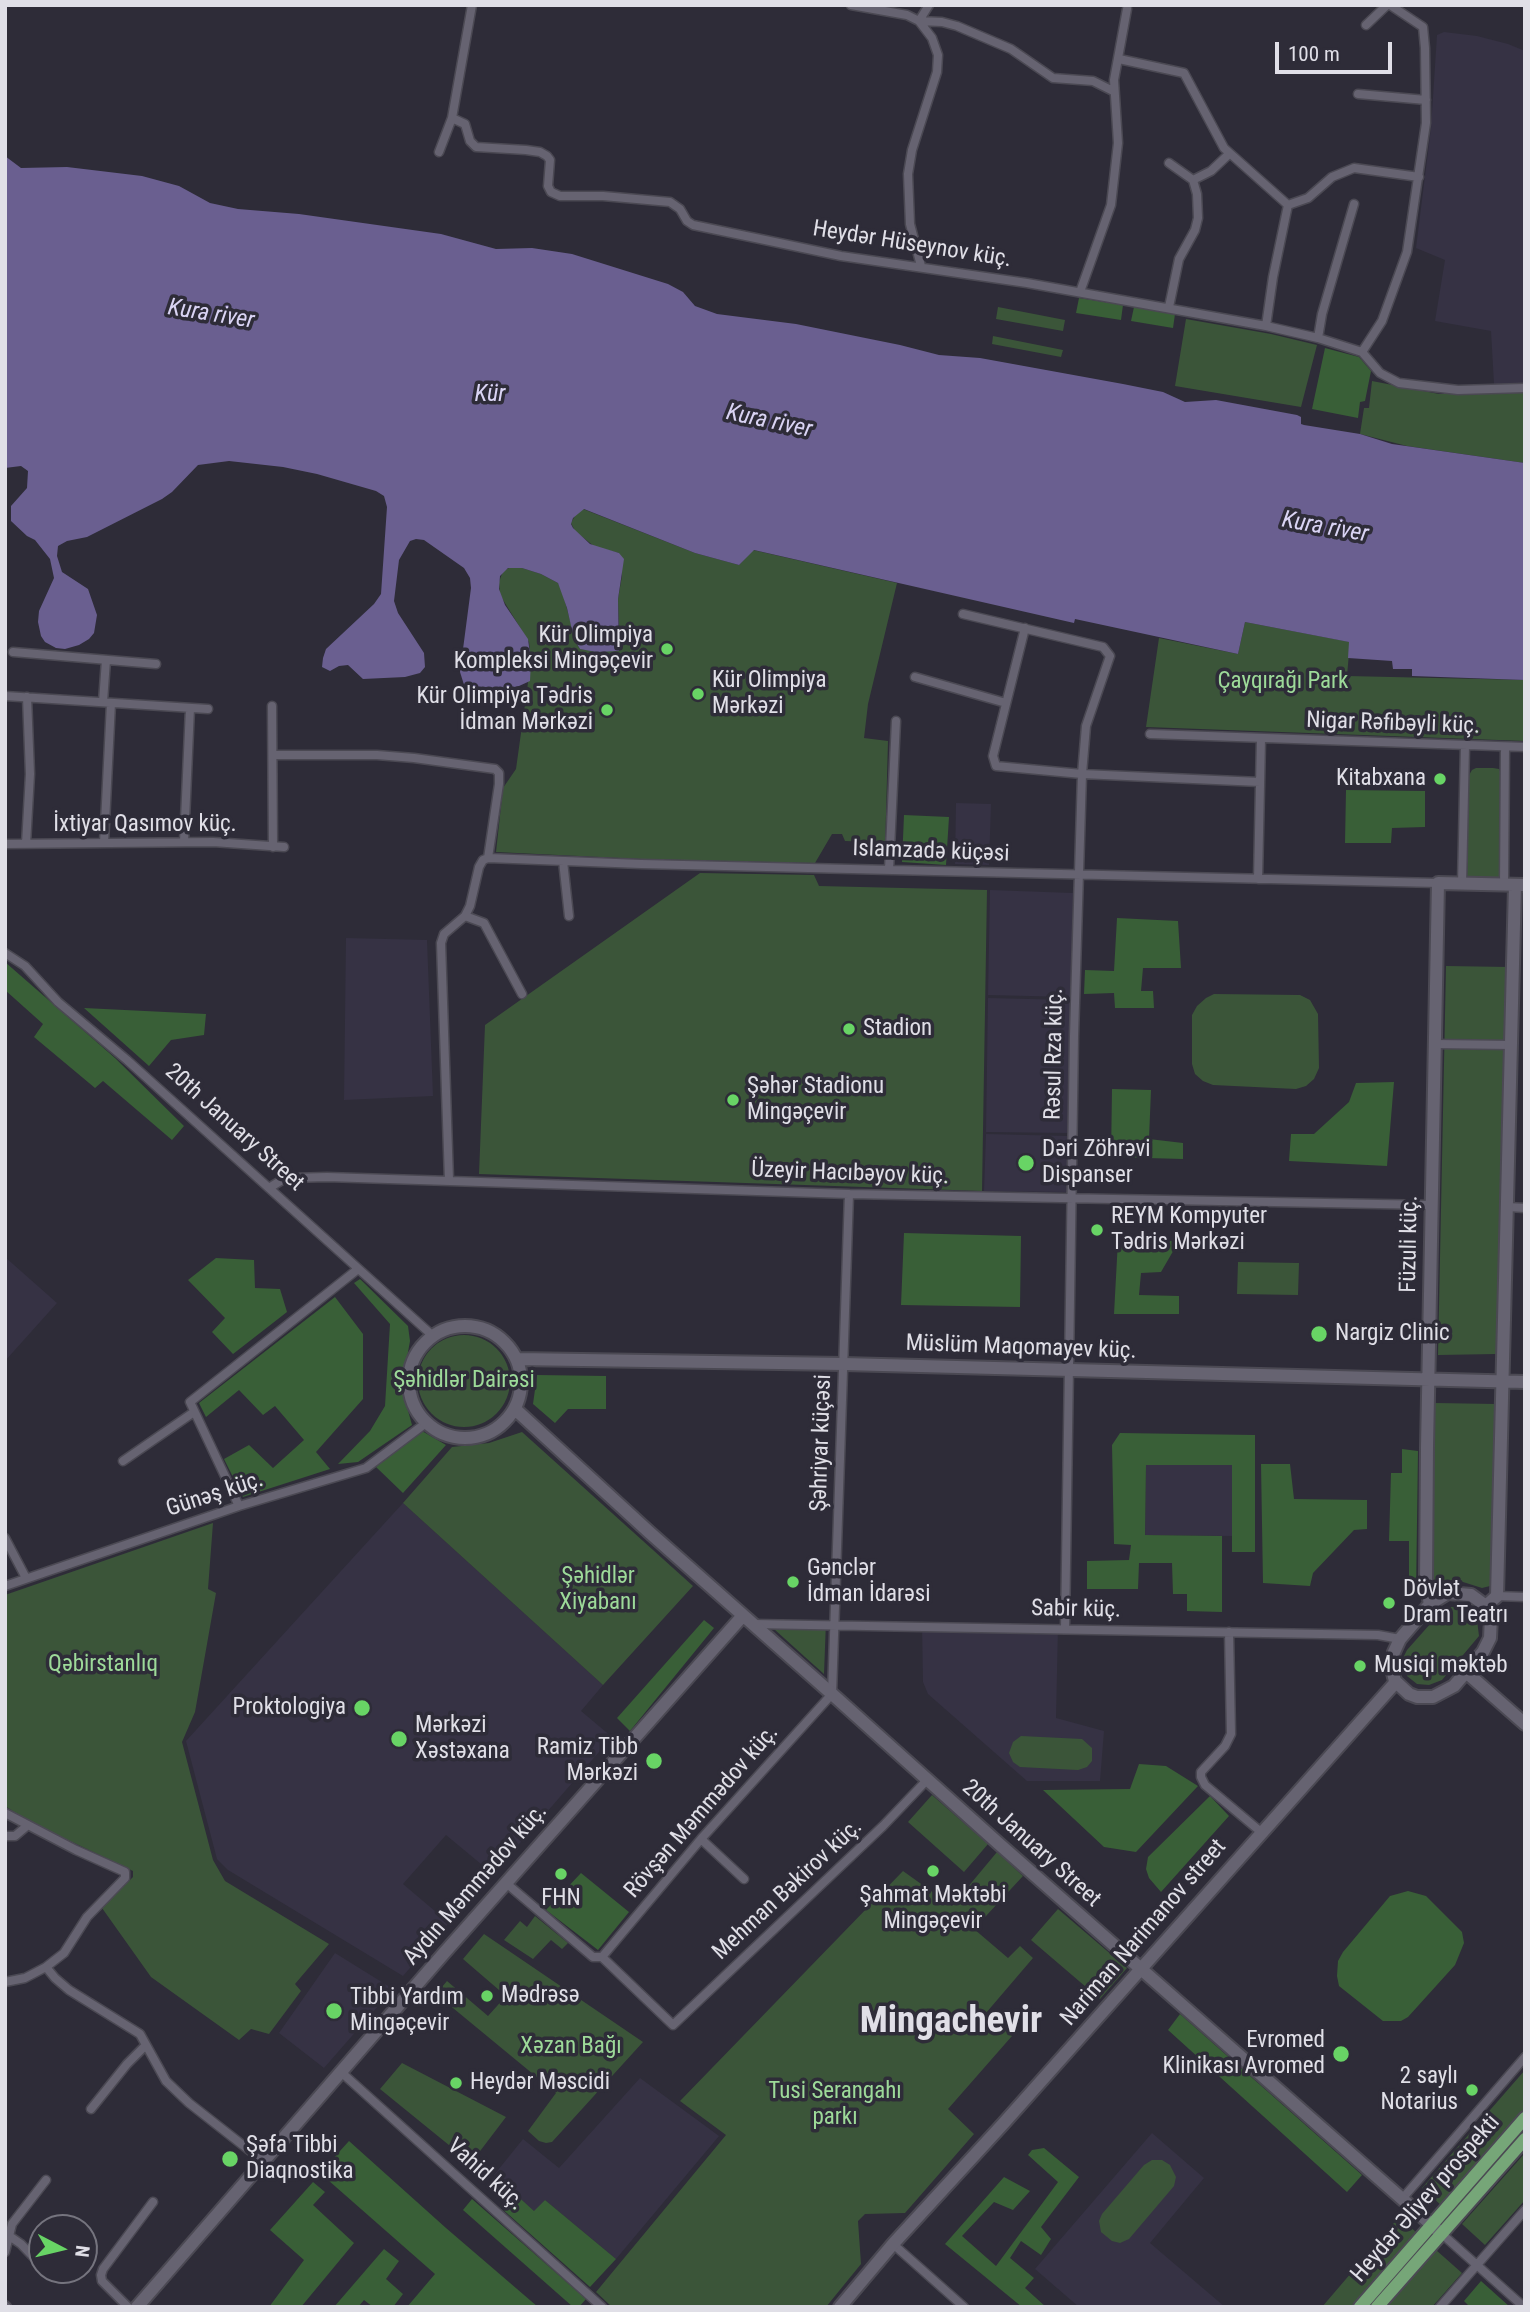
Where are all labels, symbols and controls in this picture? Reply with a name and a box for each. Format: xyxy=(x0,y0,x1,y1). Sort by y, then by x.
scale bar xyxy=(1278,28,1395,72)
text: 100 m xyxy=(1288,42,1340,66)
street label: Heydər Hüseynov küç. xyxy=(811,216,1013,274)
water label: Kura river xyxy=(166,294,256,336)
water label: Kür xyxy=(475,381,505,409)
water label: Kura river xyxy=(723,399,815,445)
water label: Kura river xyxy=(1280,506,1370,550)
place label: Kür Olimpiya Kompleksi Mingəçevir xyxy=(454,622,653,676)
marker: Kür Olimpiya Kompleksi Mingəçevir xyxy=(659,641,675,657)
place label: Kür Olimpiya Mərkəzi xyxy=(712,667,826,721)
park label: Çayqırağı Park xyxy=(1218,668,1348,696)
place label: Kür Olimpiya Tədris İdman Mərkəzi xyxy=(416,683,593,737)
marker: Kür Olimpiya Mərkəzi xyxy=(690,686,706,702)
marker: Kür Olimpiya Tədris İdman Mərkəzi xyxy=(599,702,615,718)
street label: Nigar Rəfibəyli küç. xyxy=(1306,707,1480,741)
place label: Kitabxana xyxy=(1336,765,1426,793)
marker: Kitabxana xyxy=(1432,771,1448,787)
street label: İxtiyar Qasımov küç. xyxy=(53,811,237,839)
street label: Islamzadə küçəsi xyxy=(852,835,1010,869)
street label: Rəsul Rza küç. xyxy=(1040,988,1070,1120)
place label: Stadion xyxy=(863,1015,932,1043)
marker: Stadion xyxy=(841,1021,857,1037)
street label: 20th January Street xyxy=(159,1058,309,1198)
place label: Şəhər Stadionu Mingəçevir xyxy=(747,1073,884,1127)
marker: Şəhər Stadionu Mingəçevir xyxy=(725,1092,741,1108)
place label: Dəri Zöhrəvi Dispanser xyxy=(1042,1136,1151,1190)
marker: Dəri Zöhrəvi Dispanser xyxy=(1016,1153,1036,1173)
street label: Üzeyir Hacıbəyov küç. xyxy=(751,1157,949,1191)
street label: Füzuli küç. xyxy=(1395,1195,1425,1293)
place label: REYM Kompyuter Tədris Mərkəzi xyxy=(1111,1203,1267,1257)
marker: REYM Kompyuter Tədris Mərkəzi xyxy=(1089,1222,1105,1238)
place label: Nargiz Clinic xyxy=(1335,1320,1450,1348)
marker: Nargiz Clinic xyxy=(1309,1324,1329,1344)
street label: Müslüm Maqomayev küç. xyxy=(905,1330,1137,1366)
park label: Şəhidlər Dairəsi xyxy=(393,1367,535,1395)
street label: Şəhriyar küçəsi xyxy=(806,1374,838,1512)
street label: Günəş küç. xyxy=(163,1466,267,1524)
place label: Gənclər İdman İdarəsi xyxy=(807,1555,931,1609)
park label: Şəhidlər Xiyabanı xyxy=(559,1563,637,1617)
marker: Gənclər İdman İdarəsi xyxy=(785,1574,801,1590)
place label: Dövlət Dram Teatrı xyxy=(1403,1576,1508,1630)
street label: Sabir küç. xyxy=(1031,1595,1121,1625)
marker: Dövlət Dram Teatrı xyxy=(1381,1595,1397,1611)
park label: Qəbirstanlıq xyxy=(48,1651,158,1679)
place label: Musiqi məktəb xyxy=(1374,1652,1508,1680)
marker: Musiqi məktəb xyxy=(1352,1658,1368,1674)
place label: Proktologiya xyxy=(233,1694,346,1722)
marker: Proktologiya xyxy=(352,1698,372,1718)
place label: Mərkəzi Xəstəxana xyxy=(415,1712,510,1766)
street label: Rövşən Məmmədov küç. xyxy=(619,1720,785,1904)
marker: Mərkəzi Xəstəxana xyxy=(389,1729,409,1749)
place label: Ramiz Tibb Mərkəzi xyxy=(537,1734,638,1788)
marker: Ramiz Tibb Mərkəzi xyxy=(644,1751,664,1771)
street label: 20th January Street xyxy=(956,1774,1106,1914)
street label: Aydın Məmmədov küç. xyxy=(398,1799,554,1971)
street label: Mehman Bəkirov küç. xyxy=(708,1814,868,1966)
street label: Nariman Narimanov street xyxy=(1055,1834,1233,2032)
marker: Şahmat Məktəbi Mingəçevir xyxy=(925,1863,941,1879)
marker: FHN xyxy=(553,1866,569,1882)
place label: Şahmat Məktəbi Mingəçevir xyxy=(859,1882,1007,1936)
place label: FHN xyxy=(541,1885,581,1913)
place label: Mədrəsə xyxy=(501,1982,579,2010)
place label: Tibbi Yardım Mingəçevir xyxy=(350,1984,464,2038)
marker: Mədrəsə xyxy=(479,1988,495,2004)
marker: Tibbi Yardım Mingəçevir xyxy=(324,2001,344,2021)
district label: Mingachevir xyxy=(860,2001,1042,2045)
place label: Evromed Klinikası Avromed xyxy=(1163,2027,1325,2081)
park label: Xəzan Bağı xyxy=(520,2033,622,2061)
marker: Evromed Klinikası Avromed xyxy=(1331,2044,1351,2064)
place label: 2 saylı Notarius xyxy=(1380,2063,1458,2117)
place label: Heydər Məscidi xyxy=(470,2069,610,2097)
marker: Heydər Məscidi xyxy=(448,2075,464,2091)
park label: Tusi Serangahı parkı xyxy=(768,2078,902,2132)
marker: 2 saylı Notarius xyxy=(1464,2082,1480,2098)
street label: Heydər Əliyev prospekti xyxy=(1346,2110,1506,2288)
place label: Şəfa Tibbi Diaqnostika xyxy=(246,2132,354,2186)
street label: Vahid küç. xyxy=(441,2133,529,2217)
marker: Şəfa Tibbi Diaqnostika xyxy=(220,2149,240,2169)
north arrow xyxy=(28,2214,98,2284)
text: N xyxy=(70,2244,94,2259)

